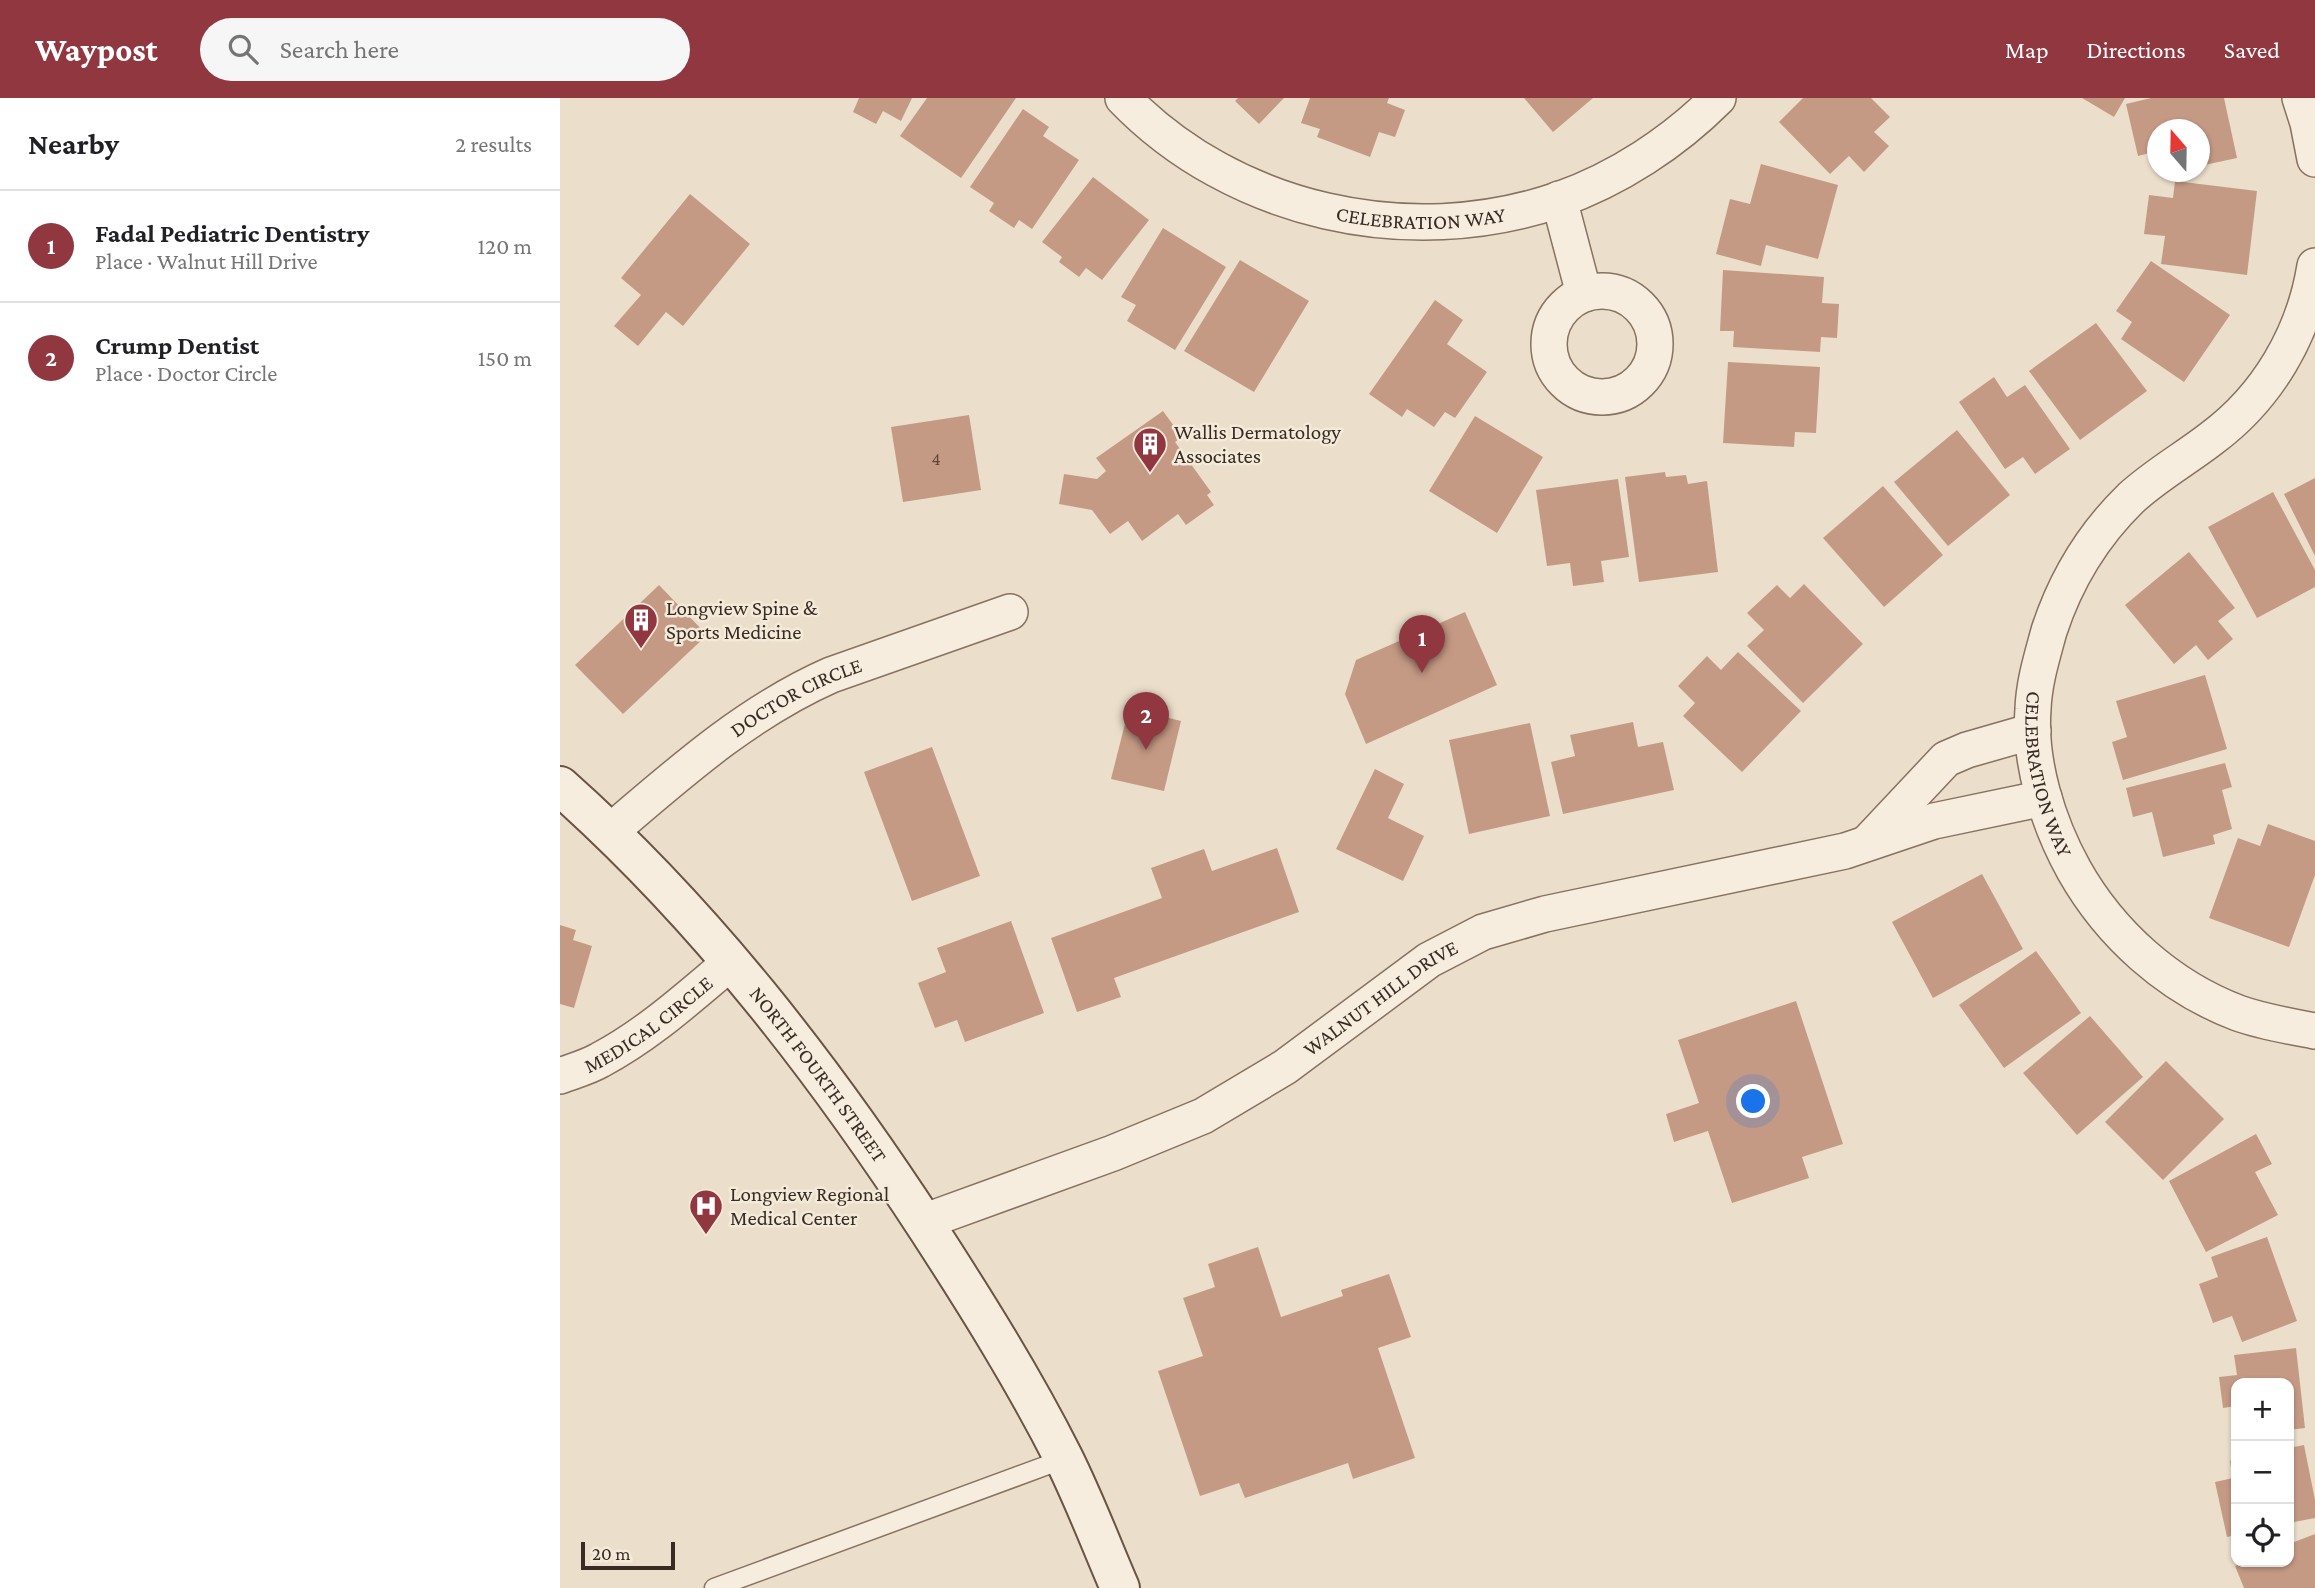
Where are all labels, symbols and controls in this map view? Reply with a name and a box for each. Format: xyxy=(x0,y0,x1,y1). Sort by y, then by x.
search box xyxy=(200,18,690,81)
icon: search xyxy=(224,30,262,68)
text: Waypost xyxy=(35,31,158,68)
text: Search here xyxy=(280,35,399,64)
text: Map xyxy=(2005,36,2049,63)
text: Directions xyxy=(2087,36,2186,63)
text: Saved xyxy=(2224,36,2280,63)
north arrow xyxy=(2147,119,2210,182)
text: Nearby xyxy=(28,127,119,160)
text: 2 results xyxy=(455,131,532,157)
street label: CELEBRATION WAY xyxy=(1334,201,1508,234)
text: Fadal Pediatric Dentistry xyxy=(95,219,369,248)
text: 1 xyxy=(47,233,55,259)
text: 120 m xyxy=(478,233,532,259)
text: Place · Walnut Hill Drive xyxy=(95,248,318,274)
text: Crump Dentist xyxy=(95,331,259,360)
text: 2 xyxy=(45,345,57,371)
text: 150 m xyxy=(478,345,532,371)
text: Place · Doctor Circle xyxy=(95,360,277,386)
place label: Wallis Dermatology Associates xyxy=(1174,420,1341,468)
building icon: Wallis Dermatology Associates xyxy=(1131,425,1169,474)
house number: 4 xyxy=(931,449,941,469)
place label: Longview Spine & Sports Medicine xyxy=(666,596,818,644)
building icon: Longview Spine & Sports Medicine xyxy=(622,601,660,650)
pin: 1 xyxy=(1399,615,1445,673)
street label: DOCTOR CIRCLE xyxy=(726,653,865,742)
street label: CELEBRATION WAY xyxy=(2020,690,2078,862)
pin: 2 xyxy=(1123,692,1169,750)
street label: WALNUT HILL DRIVE xyxy=(1299,935,1462,1061)
street label: MEDICAL CIRCLE xyxy=(580,971,717,1078)
street label: NORTH FOURTH STREET xyxy=(745,982,892,1167)
your location xyxy=(1736,1084,1770,1118)
place label: Longview Regional Medical Center xyxy=(730,1182,889,1230)
hospital icon: Longview Regional Medical Center xyxy=(687,1187,725,1236)
map controls xyxy=(2231,1378,2294,1567)
button: + xyxy=(2231,1378,2294,1441)
button: − xyxy=(2231,1441,2294,1504)
button: locate xyxy=(2231,1504,2294,1567)
scale bar xyxy=(581,1539,676,1571)
text: 20 m xyxy=(592,1543,631,1564)

